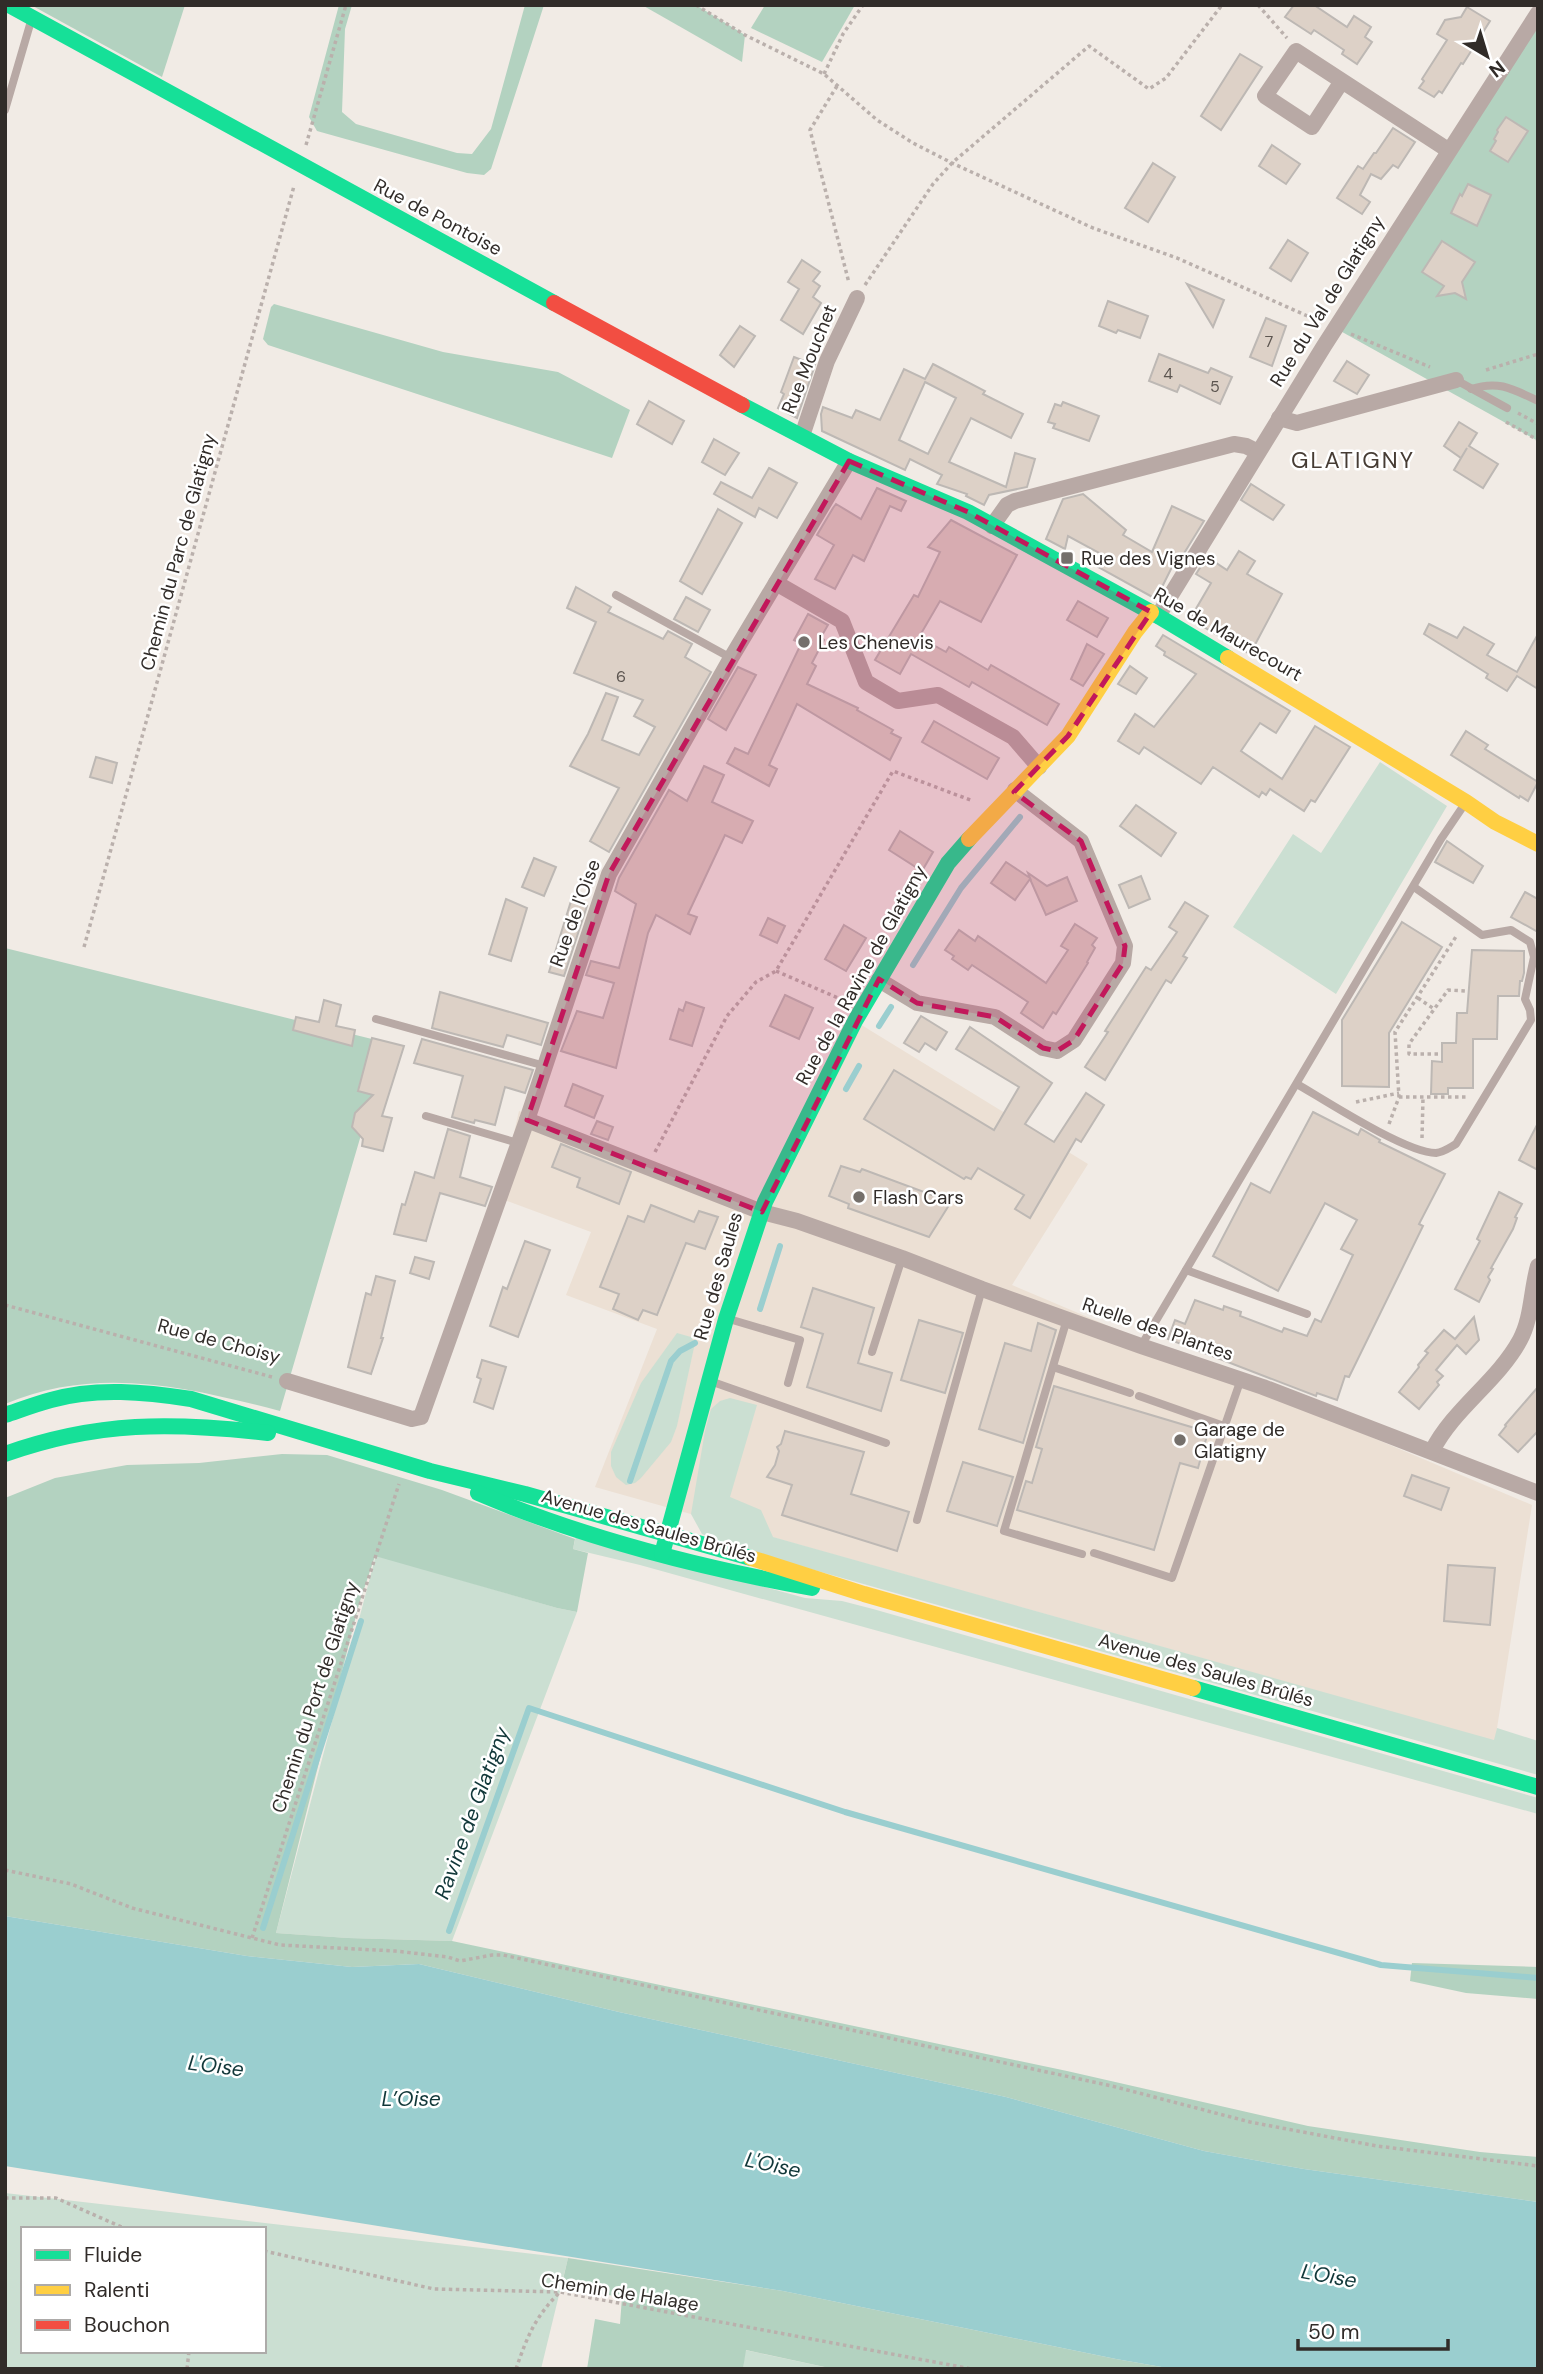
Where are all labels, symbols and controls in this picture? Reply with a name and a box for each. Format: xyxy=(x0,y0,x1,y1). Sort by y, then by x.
north arrow xyxy=(1452,21,1522,91)
text: N xyxy=(1484,55,1510,83)
street label: Rue de Pontoise xyxy=(370,173,506,261)
street label: Rue du Val de Glatigny xyxy=(1264,210,1390,391)
street label: Rue Mouchet xyxy=(776,301,842,417)
house number: 7 xyxy=(1265,331,1273,352)
house number: 4 xyxy=(1163,363,1173,384)
house number: 5 xyxy=(1210,376,1220,397)
street label: Chemin du Parc de Glatigny xyxy=(134,430,222,673)
district label: GLATIGNY xyxy=(1291,445,1415,475)
place label: Rue des Vignes xyxy=(1081,546,1215,571)
marker: Rue des Vignes xyxy=(1059,550,1075,566)
street label: Rue de Maurecourt xyxy=(1149,581,1307,687)
place label: Les Chenevis xyxy=(818,630,934,655)
marker: Les Chenevis xyxy=(796,634,812,650)
house number: 6 xyxy=(616,666,626,687)
street label: Rue de l'Oise xyxy=(544,856,606,970)
street label: Rue de la Ravine de Glatigny xyxy=(790,860,932,1090)
place label: Flash Cars xyxy=(873,1185,964,1210)
marker: Flash Cars xyxy=(851,1189,867,1205)
street label: Rue des Saules xyxy=(688,1209,748,1343)
street label: Ruelle des Plantes xyxy=(1079,1291,1237,1367)
street label: Rue de Choisy xyxy=(155,1313,283,1369)
place label: Garage de Glatigny xyxy=(1194,1417,1285,1464)
marker: Garage de Glatigny xyxy=(1172,1432,1188,1448)
street label: Avenue des Saules Brûlés xyxy=(539,1483,759,1569)
street label: Chemin du Port de Glatigny xyxy=(266,1578,364,1816)
street label: Avenue des Saules Brûlés xyxy=(1096,1627,1316,1713)
water label: Ravine de Glatigny xyxy=(428,1722,517,1903)
water label: L'Oise xyxy=(186,2049,246,2083)
water label: L’Oise xyxy=(381,2085,441,2113)
water label: L'Oise xyxy=(743,2145,803,2185)
legend xyxy=(21,2227,266,2353)
text: Fluide xyxy=(84,2241,142,2269)
water label: L'Oise xyxy=(1299,2257,1359,2295)
street label: Chemin de Halage xyxy=(539,2267,701,2317)
text: Ralenti xyxy=(84,2276,150,2304)
scale bar xyxy=(1298,2308,1448,2352)
text: Bouchon xyxy=(84,2311,170,2339)
text: 50 m xyxy=(1308,2318,1359,2346)

